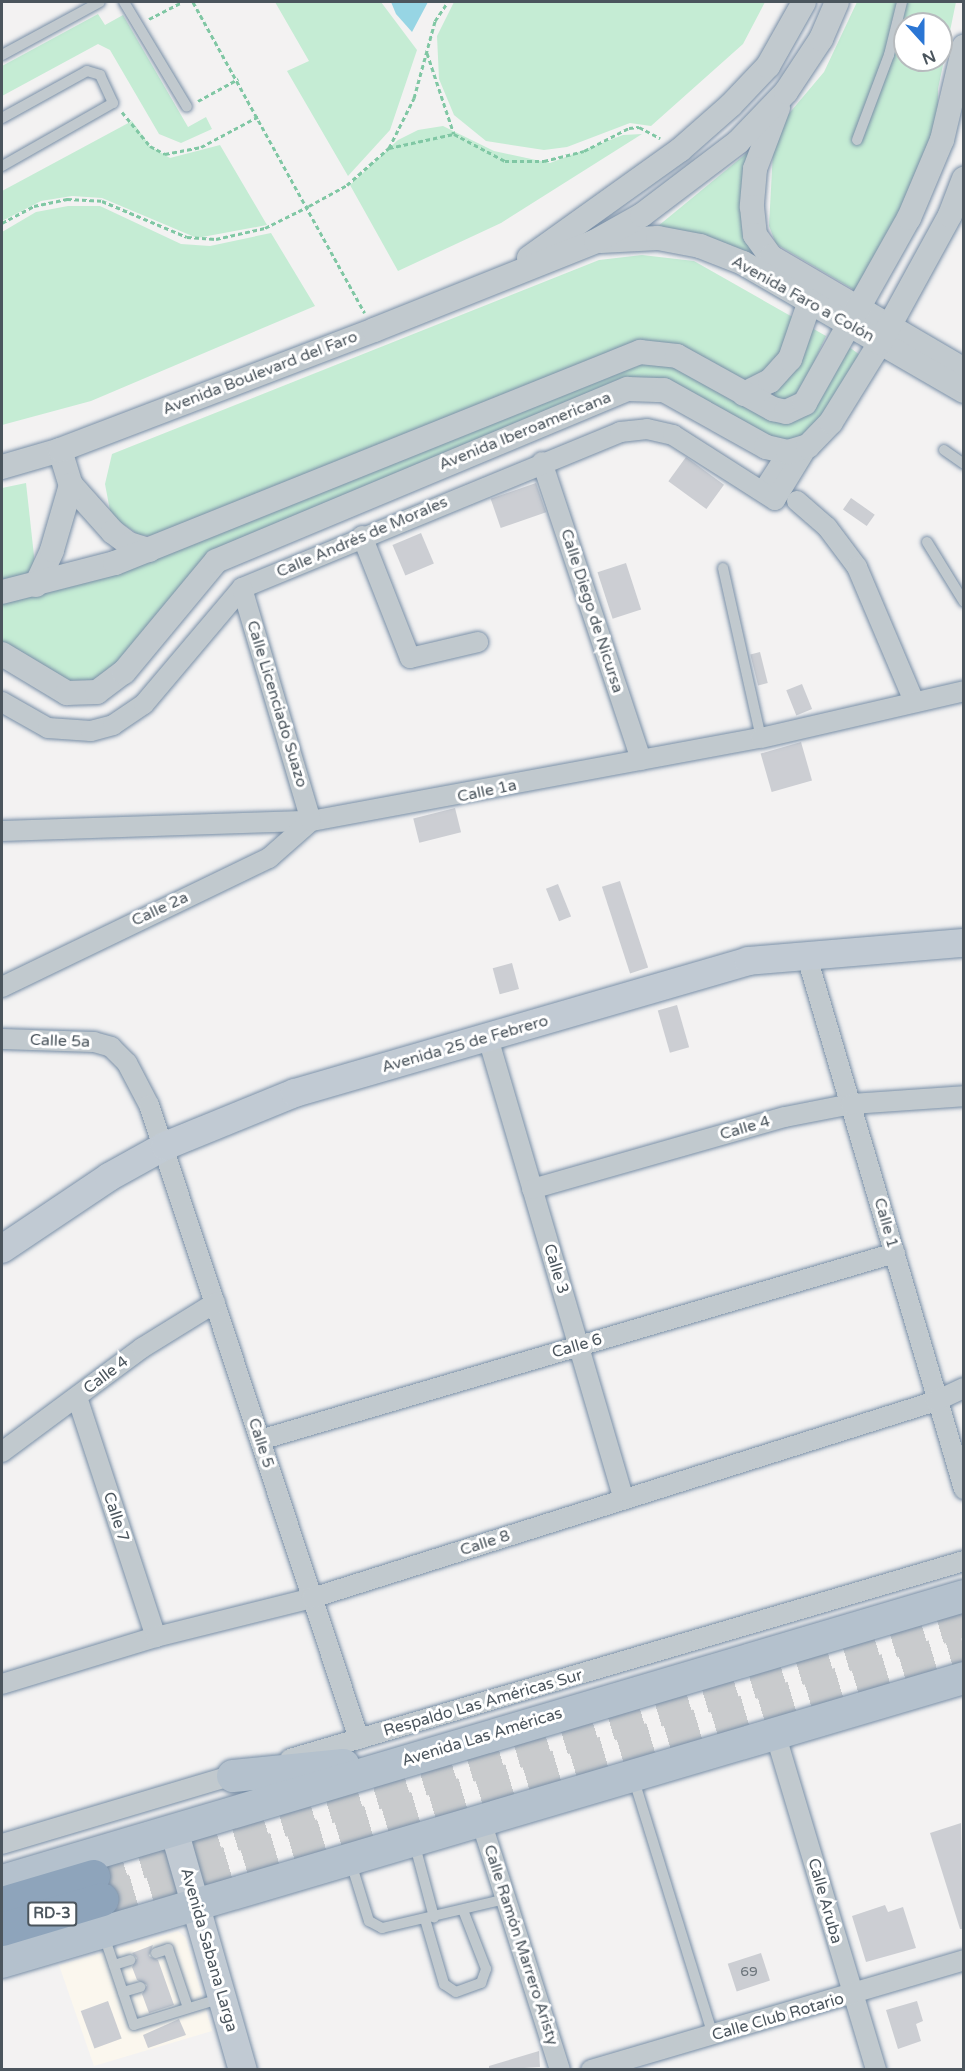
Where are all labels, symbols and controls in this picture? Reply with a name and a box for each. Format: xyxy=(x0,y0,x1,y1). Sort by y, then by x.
north arrow xyxy=(893,12,953,72)
text: N xyxy=(919,45,938,69)
street label: Avenida Faro a Colón xyxy=(728,252,878,346)
street label: Avenida Boulevard del Faro xyxy=(160,327,360,419)
street label: Avenida Iberoamericana xyxy=(436,388,614,474)
street label: Calle Andrés de Morales xyxy=(274,492,450,582)
street label: Calle Diego de Nicursa xyxy=(556,527,628,695)
street label: Calle Licenciado Suazo xyxy=(242,618,312,790)
street label: Calle 1a xyxy=(455,775,519,807)
street label: Calle 2a xyxy=(129,888,191,930)
street label: Avenida 25 de Febrero xyxy=(380,1011,550,1077)
street label: Calle 5a xyxy=(30,1030,90,1052)
street label: Calle 4 xyxy=(718,1112,772,1144)
street label: Calle 1 xyxy=(870,1196,902,1250)
street label: Calle 3 xyxy=(539,1242,573,1296)
street label: Calle 6 xyxy=(550,1330,604,1362)
street label: Calle 4 xyxy=(80,1352,132,1398)
street label: Calle 5 xyxy=(244,1416,278,1470)
street label: Calle 7 xyxy=(99,1490,133,1544)
street label: Calle 8 xyxy=(458,1526,512,1560)
street label: Respaldo Las Américas Sur xyxy=(381,1665,585,1741)
street label: Avenida Las Américas xyxy=(399,1703,565,1771)
street label: Calle Ramón Marrero Aristy xyxy=(480,1842,562,2048)
street label: Calle Aruba xyxy=(804,1856,846,1946)
street label: Avenida Sabana Larga xyxy=(176,1866,242,2034)
road number: RD-3 xyxy=(26,1902,78,1926)
house number: 69 xyxy=(740,1964,758,1980)
street label: Calle Club Rotario xyxy=(710,1989,846,2045)

